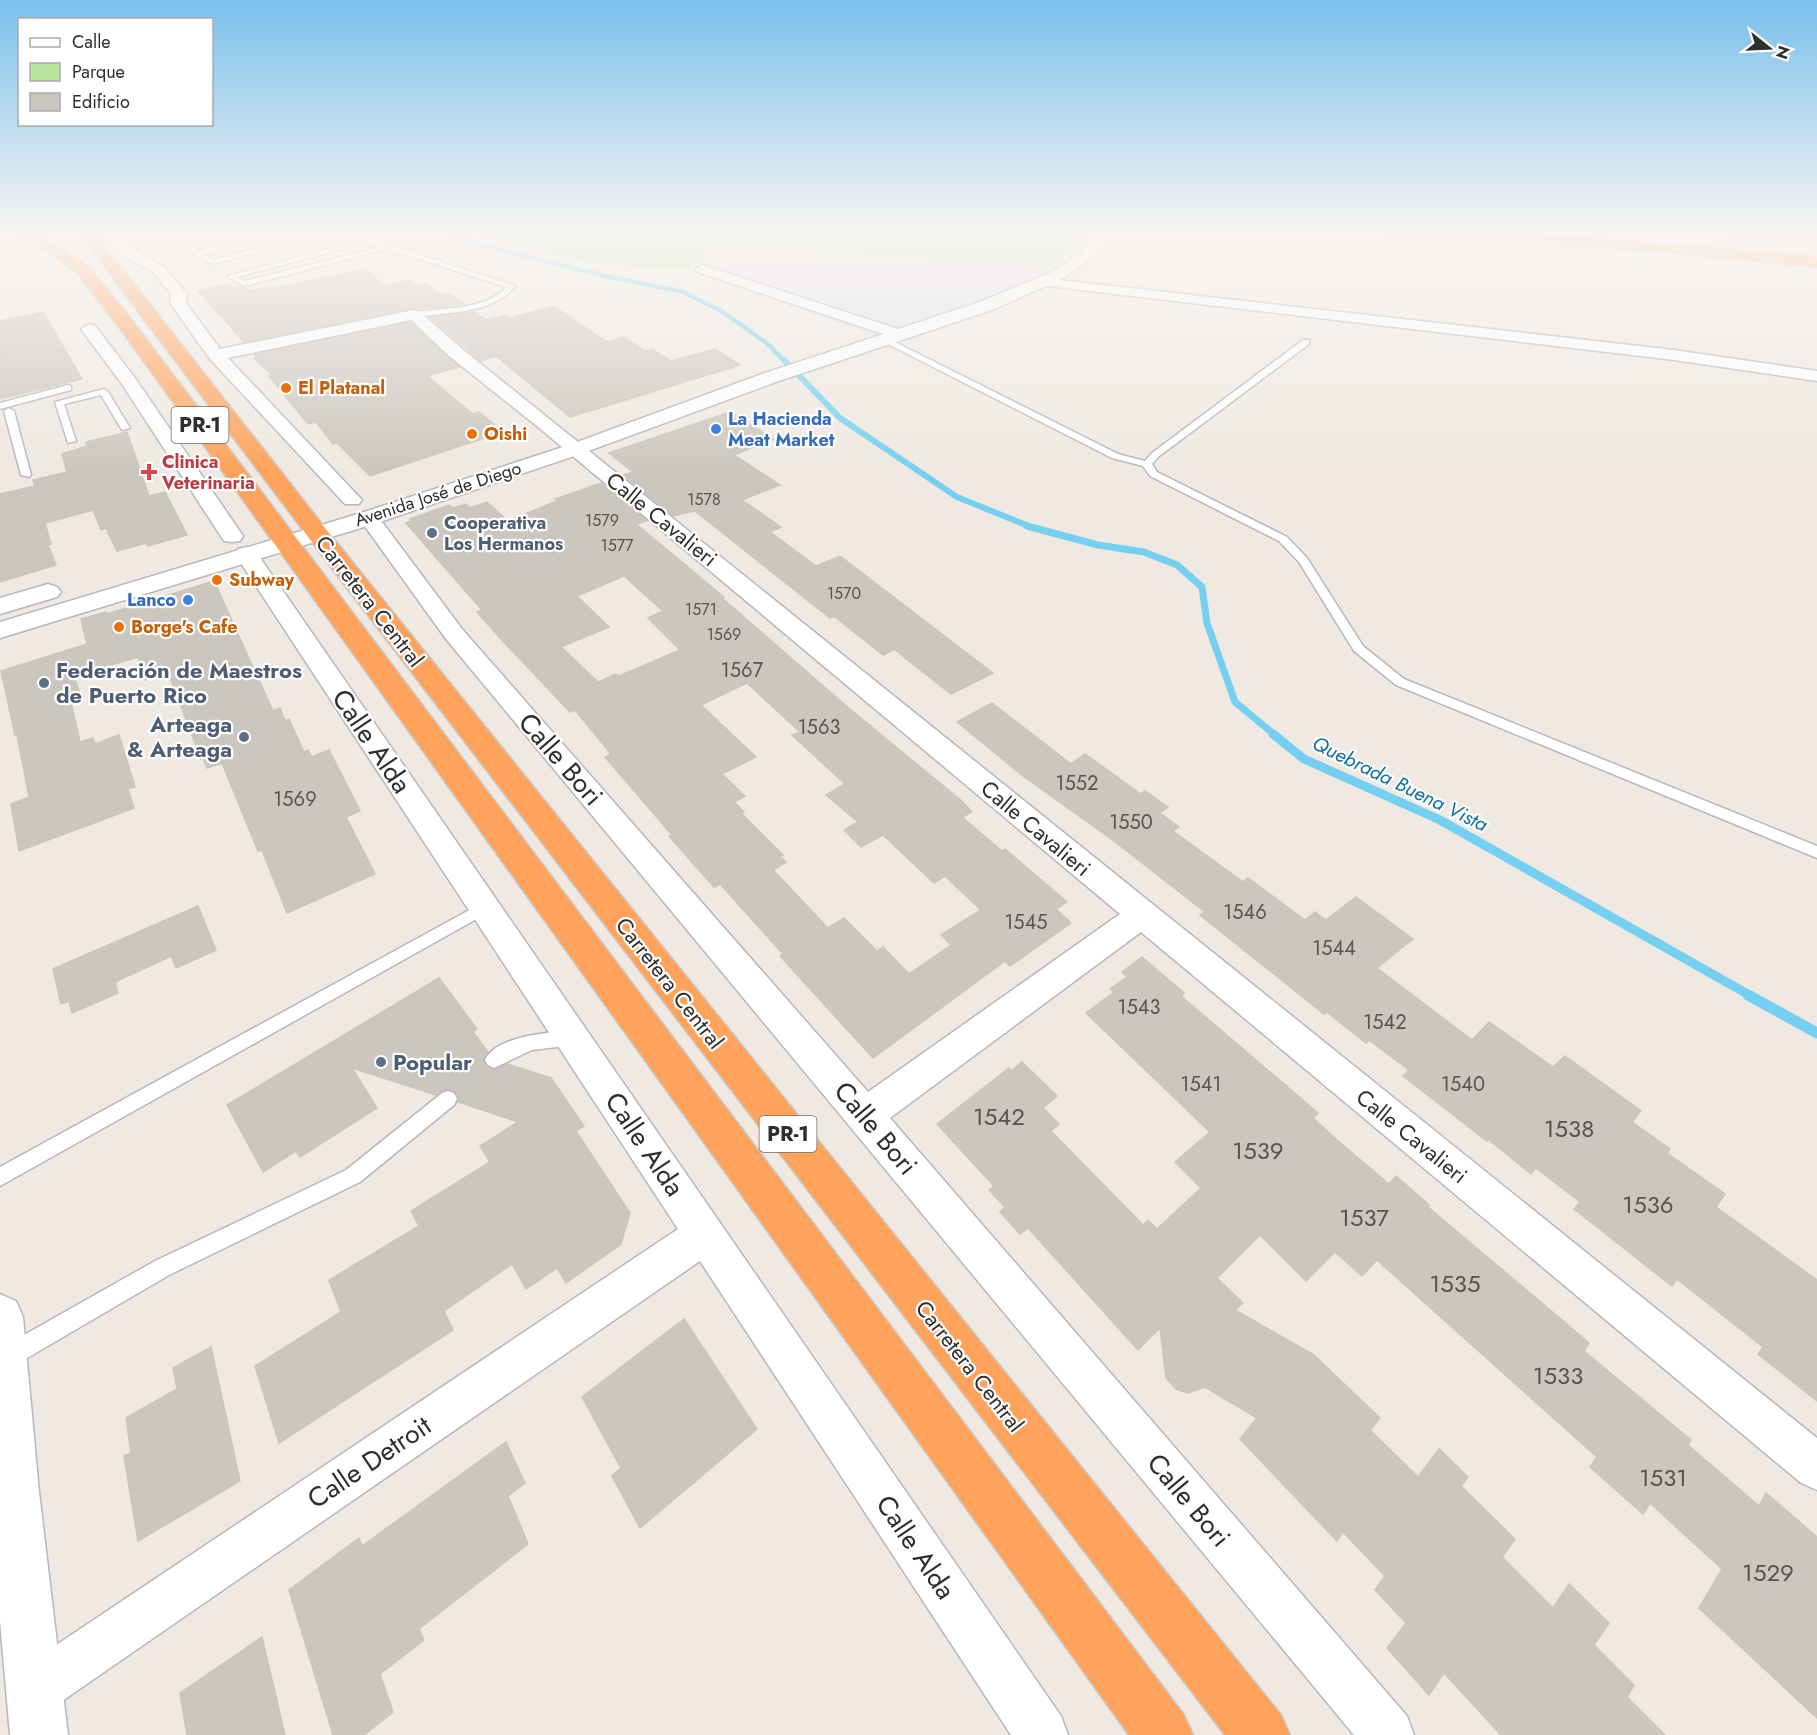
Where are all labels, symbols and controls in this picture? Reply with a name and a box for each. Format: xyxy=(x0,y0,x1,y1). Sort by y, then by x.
legend xyxy=(18,18,213,126)
north arrow xyxy=(1739,18,1799,78)
text: Calle xyxy=(72,29,111,55)
text: N xyxy=(1770,43,1796,62)
text: Parque xyxy=(72,59,125,85)
text: Edificio xyxy=(72,89,130,115)
place label: El Platanal xyxy=(298,375,385,401)
marker: El Platanal xyxy=(279,381,293,395)
place label: La Hacienda Meat Market xyxy=(728,406,835,453)
road number: PR-1 xyxy=(172,407,228,443)
place label: Oishi xyxy=(484,421,527,447)
marker: La Hacienda Meat Market xyxy=(709,422,723,436)
marker: Oishi xyxy=(465,427,479,441)
place label: Clinica Veterinaria xyxy=(161,449,255,496)
street label: Avenida José de Diego xyxy=(351,455,525,533)
marker: Clinica Veterinaria xyxy=(140,463,158,481)
street label: Calle Cavalieri xyxy=(600,464,724,574)
house number: 1578 xyxy=(687,488,721,511)
house number: 1579 xyxy=(585,509,619,532)
place label: Cooperativa Los Hermanos xyxy=(444,510,563,557)
marker: Cooperativa Los Hermanos xyxy=(425,526,439,540)
street label: Carretera Central xyxy=(308,528,432,674)
house number: 1577 xyxy=(600,534,634,557)
place label: Subway xyxy=(229,567,295,593)
marker: Subway xyxy=(210,573,224,587)
house number: 1570 xyxy=(827,582,861,605)
place label: Lanco xyxy=(127,587,176,613)
marker: Lanco xyxy=(181,593,195,607)
house number: 1571 xyxy=(685,598,717,621)
place label: Borge's Cafe xyxy=(131,614,238,640)
marker: Borge's Cafe xyxy=(112,620,126,634)
house number: 1569 xyxy=(707,623,741,646)
place label: Federación de Maestros de Puerto Rico xyxy=(56,654,302,711)
house number: 1567 xyxy=(721,656,764,685)
marker: Federación de Maestros de Puerto Rico xyxy=(37,676,51,690)
street label: Calle Alda xyxy=(323,681,421,801)
street label: Calle Bori xyxy=(510,704,612,814)
place label: Arteaga & Arteaga xyxy=(127,708,232,765)
house number: 1563 xyxy=(798,713,840,742)
water label: Quebrada Buena Vista xyxy=(1307,729,1493,839)
marker: Arteaga & Arteaga xyxy=(237,730,251,744)
house number: 1552 xyxy=(1056,769,1098,798)
street label: Calle Cavalieri xyxy=(974,772,1098,884)
house number: 1569 xyxy=(273,785,317,814)
house number: 1550 xyxy=(1109,808,1153,837)
house number: 1546 xyxy=(1223,898,1267,927)
house number: 1545 xyxy=(1004,908,1048,937)
street label: Carretera Central xyxy=(608,910,732,1056)
house number: 1544 xyxy=(1312,934,1356,963)
house number: 1543 xyxy=(1118,993,1161,1022)
house number: 1542 xyxy=(1363,1008,1407,1037)
place label: Popular xyxy=(393,1046,472,1078)
marker: Popular xyxy=(374,1055,388,1069)
house number: 1541 xyxy=(1181,1070,1221,1099)
house number: 1540 xyxy=(1441,1070,1485,1099)
street label: Calle Bori xyxy=(825,1073,927,1183)
street label: Calle Cavalieri xyxy=(1350,1081,1474,1191)
street label: Calle Alda xyxy=(596,1084,694,1204)
house number: 1542 xyxy=(973,1099,1025,1134)
house number: 1538 xyxy=(1544,1111,1594,1146)
road number: PR-1 xyxy=(760,1116,816,1152)
house number: 1539 xyxy=(1232,1133,1284,1168)
house number: 1536 xyxy=(1622,1187,1674,1222)
house number: 1537 xyxy=(1339,1200,1389,1235)
house number: 1535 xyxy=(1430,1266,1480,1301)
street label: Carretera Central xyxy=(908,1293,1032,1439)
house number: 1533 xyxy=(1533,1358,1583,1393)
street label: Calle Detroit xyxy=(299,1406,439,1518)
street label: Calle Bori xyxy=(1138,1445,1240,1555)
house number: 1531 xyxy=(1639,1460,1687,1495)
street label: Calle Alda xyxy=(867,1487,965,1607)
house number: 1529 xyxy=(1742,1555,1794,1590)

